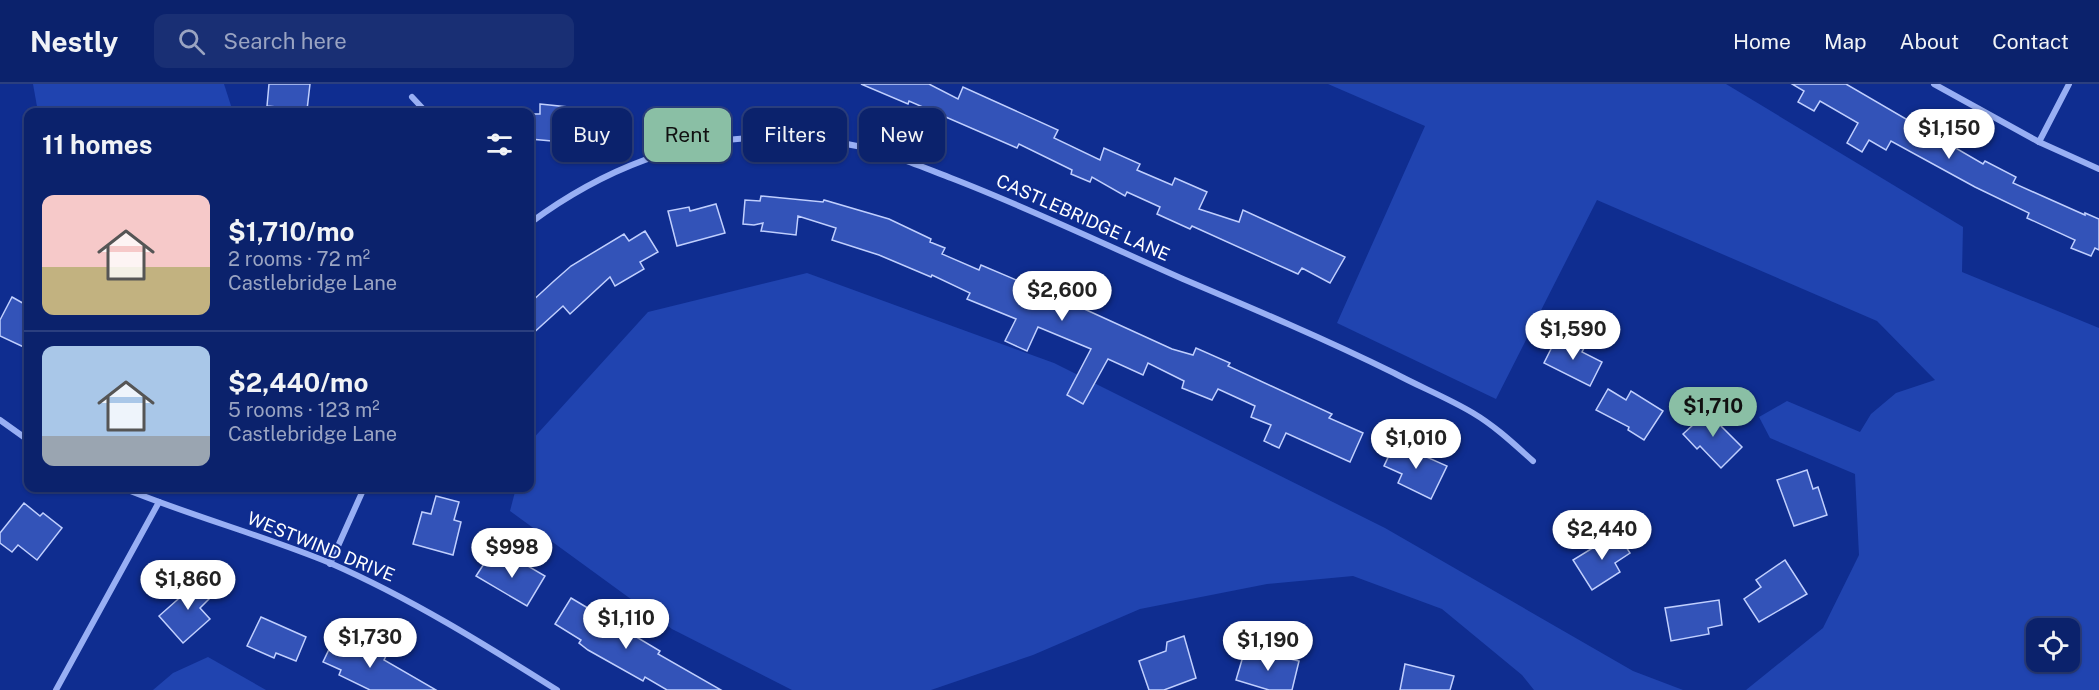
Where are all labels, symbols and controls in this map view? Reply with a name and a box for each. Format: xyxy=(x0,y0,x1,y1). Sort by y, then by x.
search box xyxy=(154,14,574,68)
text: Nestly xyxy=(30,25,118,58)
icon: search xyxy=(175,25,208,58)
text: Search here xyxy=(223,28,347,54)
text: Home xyxy=(1733,29,1791,54)
text: Map xyxy=(1824,29,1867,54)
text: About xyxy=(1900,29,1959,54)
text: Contact xyxy=(1992,29,2069,54)
chip: Buy xyxy=(552,108,632,162)
chip: Rent xyxy=(644,108,731,162)
chip: Filters xyxy=(743,108,847,162)
chip: New xyxy=(859,108,945,162)
pin: $1,150 xyxy=(1900,109,1998,160)
text: $1,150 xyxy=(1918,116,1980,140)
icon: filters xyxy=(483,128,516,161)
text: 11 homes xyxy=(42,129,152,160)
street label: CASTLEBRIDGE LANE xyxy=(993,170,1173,265)
text: $1,710/mo xyxy=(228,216,354,247)
icon: home xyxy=(90,219,162,291)
text: 2 rooms · 72 m² xyxy=(228,247,370,271)
text: Castlebridge Lane xyxy=(228,271,397,295)
pin: $2,600 xyxy=(1013,271,1111,322)
text: $2,600 xyxy=(1027,278,1097,302)
pin: $1,590 xyxy=(1524,310,1622,361)
text: $1,590 xyxy=(1539,317,1607,341)
text: $2,440/mo xyxy=(228,367,368,398)
icon: home xyxy=(90,370,162,442)
pin: $1,710 xyxy=(1664,387,1762,438)
text: $1,710 xyxy=(1683,394,1743,418)
text: 5 rooms · 123 m² xyxy=(228,398,380,422)
pin: $1,010 xyxy=(1367,419,1465,470)
text: Castlebridge Lane xyxy=(228,422,397,446)
text: $1,010 xyxy=(1385,426,1447,450)
street label: WESTWIND DRIVE xyxy=(244,507,398,586)
pin: $2,440 xyxy=(1553,510,1651,561)
text: $2,440 xyxy=(1567,517,1637,541)
pin: $998 xyxy=(476,528,548,579)
text: $998 xyxy=(485,535,539,559)
pin: $1,860 xyxy=(139,560,237,611)
text: $1,860 xyxy=(154,567,222,591)
pin: $1,110 xyxy=(577,599,675,650)
text: $1,110 xyxy=(597,606,655,630)
pin: $1,730 xyxy=(321,618,419,669)
map controls xyxy=(2026,618,2080,672)
button: locate xyxy=(2026,618,2080,672)
pin: $1,190 xyxy=(1219,621,1317,672)
text: $1,730 xyxy=(338,625,402,649)
text: $1,190 xyxy=(1237,628,1299,652)

